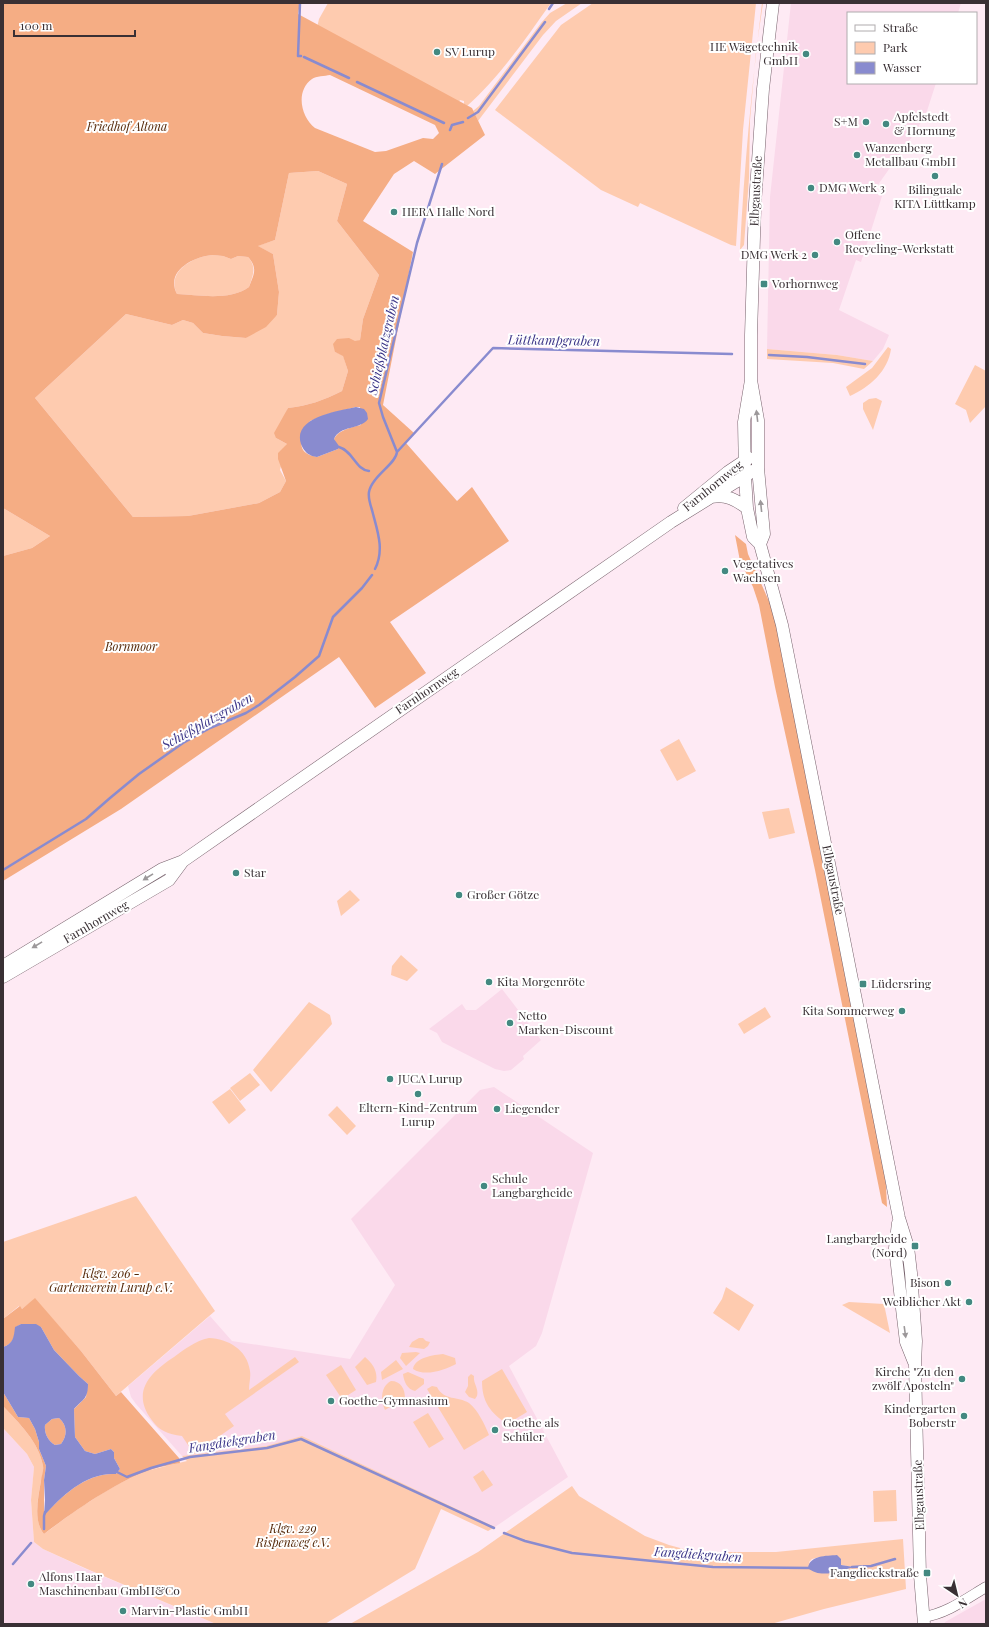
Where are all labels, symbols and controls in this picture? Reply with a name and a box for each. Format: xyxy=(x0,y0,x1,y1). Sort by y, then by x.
scale bar xyxy=(14,12,135,38)
legend xyxy=(847,12,977,84)
text: 100 m xyxy=(20,17,53,33)
text: Straße xyxy=(883,19,918,35)
place label: HE Wägetechnik GmbH xyxy=(710,38,798,68)
text: Park xyxy=(883,39,908,55)
place label: SV Lurup xyxy=(445,43,495,59)
marker: SV Lurup xyxy=(432,47,442,57)
marker: HE Wägetechnik GmbH xyxy=(801,49,811,59)
text: Wasser xyxy=(882,59,922,75)
place label: Apfelstedt & Hornung xyxy=(893,108,956,138)
place label: S+M xyxy=(834,113,858,129)
marker: S+M xyxy=(861,117,871,127)
park label: Friedhof Altona xyxy=(86,118,167,134)
marker: Apfelstedt & Hornung xyxy=(881,119,891,129)
place label: Wanzenberg Metallbau GmbH xyxy=(864,139,956,169)
marker: Wanzenberg Metallbau GmbH xyxy=(852,150,862,160)
street label: Elbgaustraße xyxy=(745,155,765,227)
marker: Bilinguale KITA Lüttkamp xyxy=(930,171,940,181)
place label: DMG Werk 3 xyxy=(819,179,885,195)
place label: Bilinguale KITA Lüttkamp xyxy=(894,181,976,211)
marker: DMG Werk 3 xyxy=(806,183,816,193)
place label: HERA Halle Nord xyxy=(402,203,494,219)
marker: HERA Halle Nord xyxy=(389,207,399,217)
place label: Offene Recycling-Werkstatt xyxy=(845,226,955,256)
marker: Offene Recycling-Werkstatt xyxy=(832,237,842,247)
place label: DMG Werk 2 xyxy=(741,246,807,262)
marker: DMG Werk 2 xyxy=(810,250,820,260)
place label: Vorhornweg xyxy=(771,275,839,291)
marker: Vorhornweg xyxy=(759,279,769,289)
water label: Schießplatzgraben xyxy=(363,293,402,397)
water label: Lüttkampgraben xyxy=(507,330,600,349)
one-way arrow xyxy=(754,410,760,422)
street label: Farnhornweg xyxy=(679,456,746,514)
one-way arrow xyxy=(758,500,765,513)
place label: Vegetatives Wachsen xyxy=(732,555,793,585)
marker: Vegetatives Wachsen xyxy=(720,566,730,576)
park label: Bornmoor xyxy=(104,638,158,654)
street label: Farnhornweg xyxy=(392,663,462,717)
water label: Schießplatzgraben xyxy=(157,688,255,753)
street label: Elbgaustraße xyxy=(819,844,849,916)
place label: Star xyxy=(244,864,267,880)
marker: Star xyxy=(231,868,241,878)
one-way arrow xyxy=(142,874,154,881)
place label: Großer Götze xyxy=(467,886,539,902)
marker: Großer Götze xyxy=(454,890,464,900)
street label: Farnhornweg xyxy=(60,896,132,946)
one-way arrow xyxy=(31,942,43,949)
place label: Kita Morgenröte xyxy=(497,973,585,989)
place label: Lüdersring xyxy=(871,975,932,991)
marker: Kita Morgenröte xyxy=(484,977,494,987)
marker: Lüdersring xyxy=(858,979,868,989)
place label: Kita Sommerweg xyxy=(802,1002,895,1018)
marker: Kita Sommerweg xyxy=(897,1006,907,1016)
place label: Netto Marken-Discount xyxy=(518,1007,614,1037)
marker: Netto Marken-Discount xyxy=(505,1018,515,1028)
place label: JUCA Lurup xyxy=(397,1070,462,1086)
marker: JUCA Lurup xyxy=(385,1074,395,1084)
marker: Eltern-Kind-Zentrum Lurup xyxy=(413,1089,423,1099)
place label: Eltern-Kind-Zentrum Lurup xyxy=(359,1099,477,1129)
place label: Liegender xyxy=(505,1100,560,1116)
marker: Liegender xyxy=(492,1104,502,1114)
place label: Schule Langbargheide xyxy=(492,1170,573,1200)
marker: Schule Langbargheide xyxy=(479,1181,489,1191)
place label: Langbargheide (Nord) xyxy=(826,1230,907,1260)
marker: Langbargheide (Nord) xyxy=(910,1241,920,1251)
park label: Klgv. 206 - Gartenverein Lurup e.V. xyxy=(49,1265,173,1295)
place label: Bison xyxy=(910,1274,940,1290)
marker: Bison xyxy=(943,1278,953,1288)
place label: Weiblicher Akt xyxy=(882,1293,962,1309)
marker: Weiblicher Akt xyxy=(964,1297,974,1307)
one-way arrow xyxy=(902,1326,908,1338)
place label: Kirche "Zu den zwölf Aposteln" xyxy=(872,1363,954,1393)
marker: Kirche "Zu den zwölf Aposteln" xyxy=(957,1374,967,1384)
place label: Goethe-Gymnasium xyxy=(339,1392,449,1408)
marker: Goethe-Gymnasium xyxy=(326,1396,336,1406)
place label: Kindergarten Boberstr xyxy=(884,1400,957,1430)
marker: Kindergarten Boberstr xyxy=(959,1411,969,1421)
place label: Goethe als Schüler xyxy=(503,1414,559,1444)
water label: Fangdiekgraben xyxy=(186,1425,277,1456)
marker: Goethe als Schüler xyxy=(490,1425,500,1435)
street label: Elbgaustraße xyxy=(909,1459,927,1531)
park label: Klgv. 229 Rispenweg e.V. xyxy=(255,1520,330,1550)
water label: Fangdiekgraben xyxy=(653,1542,742,1565)
place label: Fangdieckstraße xyxy=(830,1564,919,1580)
place label: Alfons Haar Maschinenbau GmbH&Co xyxy=(38,1568,180,1598)
marker: Fangdieckstraße xyxy=(922,1568,932,1578)
north arrow xyxy=(937,1575,977,1615)
marker: Alfons Haar Maschinenbau GmbH&Co xyxy=(26,1579,36,1589)
text: N xyxy=(955,1595,971,1612)
place label: Marvin-Plastic GmbH xyxy=(131,1602,248,1618)
marker: Marvin-Plastic GmbH xyxy=(118,1606,128,1616)

